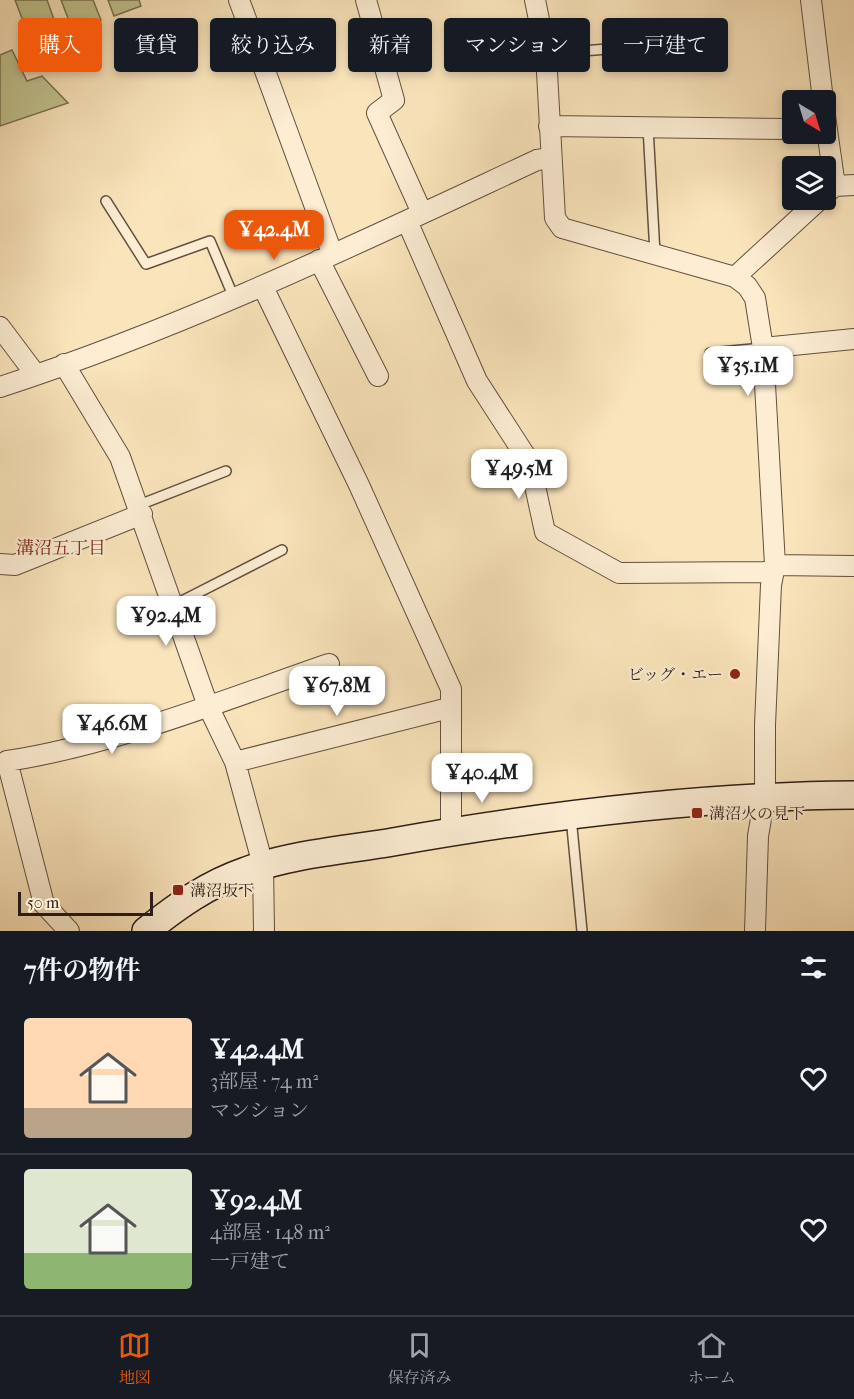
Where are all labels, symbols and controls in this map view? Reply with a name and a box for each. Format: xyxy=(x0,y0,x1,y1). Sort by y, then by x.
chip: 購入 xyxy=(18,18,102,72)
chip: 賃貸 xyxy=(114,18,198,72)
chip: 絞り込み xyxy=(210,18,336,72)
chip: 新着 xyxy=(348,18,432,72)
chip: マンション xyxy=(444,18,590,72)
chip: 一戸建て xyxy=(602,18,728,72)
north arrow xyxy=(782,90,836,144)
map controls xyxy=(782,90,836,210)
button: layers xyxy=(782,156,836,210)
pin: ¥42.4M xyxy=(225,210,323,261)
text: ¥42.4M xyxy=(238,218,310,241)
pin: ¥35.1M xyxy=(699,346,797,397)
text: ¥35.1M xyxy=(717,354,779,377)
pin: ¥49.5M xyxy=(470,449,568,500)
text: ¥49.5M xyxy=(485,457,553,480)
district label: 溝沼五丁目 xyxy=(16,538,106,559)
pin: ¥92.4M xyxy=(117,596,215,647)
text: ¥92.4M xyxy=(131,604,201,627)
place label: ビッグ・エー xyxy=(628,665,723,684)
pin: ¥67.8M xyxy=(288,666,386,717)
marker: ビッグ・エー xyxy=(728,667,742,681)
text: ¥67.8M xyxy=(303,674,371,697)
pin: ¥46.6M xyxy=(63,704,161,755)
text: ¥46.6M xyxy=(76,712,148,735)
pin: ¥40.4M xyxy=(433,753,531,804)
text: ¥40.4M xyxy=(446,761,518,784)
place label: 溝沼火の見下 xyxy=(709,804,805,823)
marker: 溝沼火の見下 xyxy=(690,806,704,820)
place label: 溝沼坂下 xyxy=(190,881,254,900)
marker: 溝沼坂下 xyxy=(171,883,185,897)
scale bar xyxy=(18,889,153,916)
text: 50 m xyxy=(27,893,59,912)
icon: filters xyxy=(797,951,830,984)
text: 7件の物件 xyxy=(24,955,141,986)
text: ¥42.4M xyxy=(210,1034,304,1065)
icon: home xyxy=(72,1042,144,1114)
icon: heart xyxy=(797,1062,830,1095)
text: 3部屋 · 74 m² xyxy=(210,1070,318,1093)
text: マンション xyxy=(210,1099,309,1122)
text: ¥92.4M xyxy=(210,1185,302,1216)
icon: home xyxy=(72,1193,144,1265)
icon: heart xyxy=(797,1213,830,1246)
text: 4部屋 · 148 m² xyxy=(210,1221,330,1244)
text: 一戸建て xyxy=(210,1250,290,1273)
tab: 地図 xyxy=(118,1329,151,1388)
tab: 保存済み xyxy=(387,1329,451,1388)
tab: ホーム xyxy=(688,1329,736,1388)

